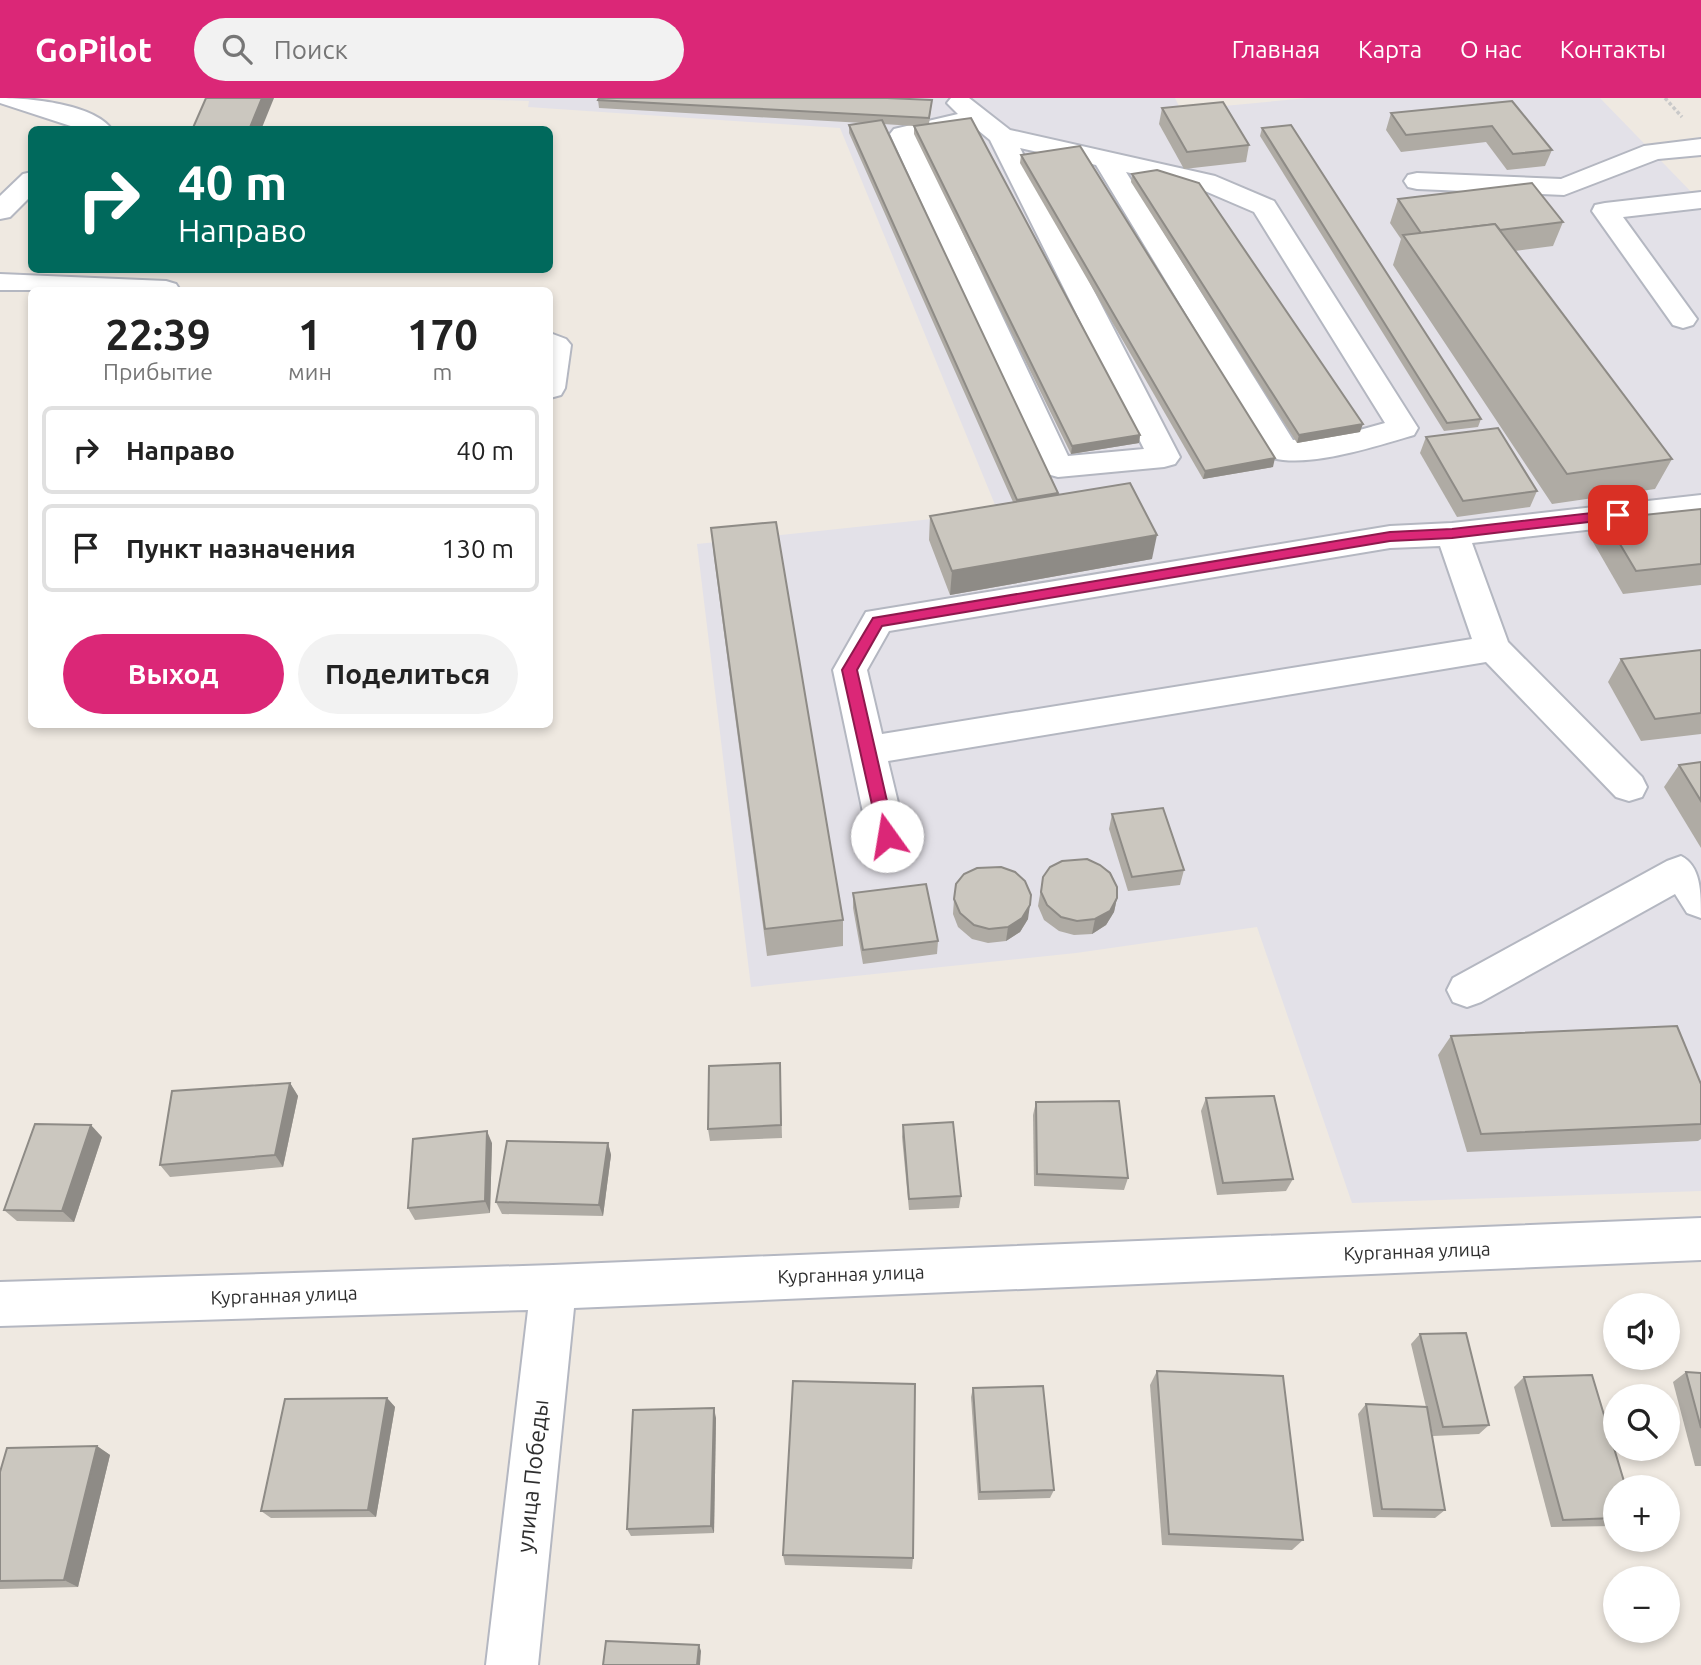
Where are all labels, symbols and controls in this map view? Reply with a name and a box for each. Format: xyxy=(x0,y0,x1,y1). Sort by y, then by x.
search box xyxy=(194,18,684,81)
icon: search xyxy=(218,30,256,68)
text: GoPilot xyxy=(35,31,152,68)
text: Поиск xyxy=(274,35,348,64)
text: Главная xyxy=(1232,36,1320,63)
text: Карта xyxy=(1358,36,1422,63)
text: О нас xyxy=(1460,36,1522,63)
text: Контакты xyxy=(1560,36,1666,63)
icon: right xyxy=(63,154,154,245)
text: 40 m xyxy=(178,154,287,209)
text: Направо xyxy=(178,212,307,248)
text: 22:39 xyxy=(105,311,211,358)
text: 1 xyxy=(298,311,322,358)
text: 170 xyxy=(407,311,478,358)
text: Прибытие xyxy=(103,359,213,384)
text: мин xyxy=(288,359,332,384)
text: m xyxy=(432,359,452,384)
icon: right xyxy=(67,431,105,469)
text: Направо xyxy=(126,436,235,465)
text: 40 m xyxy=(456,436,514,465)
pin xyxy=(1588,485,1648,545)
icon: arrive xyxy=(1599,496,1637,534)
icon: arrive xyxy=(67,529,105,567)
text: Пункт назначения xyxy=(126,534,356,563)
text: 130 m xyxy=(442,534,514,563)
button: Выход xyxy=(63,634,284,714)
button: Поделиться xyxy=(298,634,518,714)
position arrow xyxy=(850,799,924,873)
street label: Курганная улица xyxy=(1343,1237,1491,1265)
street label: Курганная улица xyxy=(777,1260,925,1288)
street label: Курганная улица xyxy=(210,1281,358,1309)
map controls xyxy=(1603,1293,1680,1643)
button: sound xyxy=(1603,1293,1680,1370)
button: search xyxy=(1603,1384,1680,1461)
street label: улица Победы xyxy=(512,1398,552,1554)
button: + xyxy=(1603,1475,1680,1552)
button: − xyxy=(1603,1566,1680,1643)

